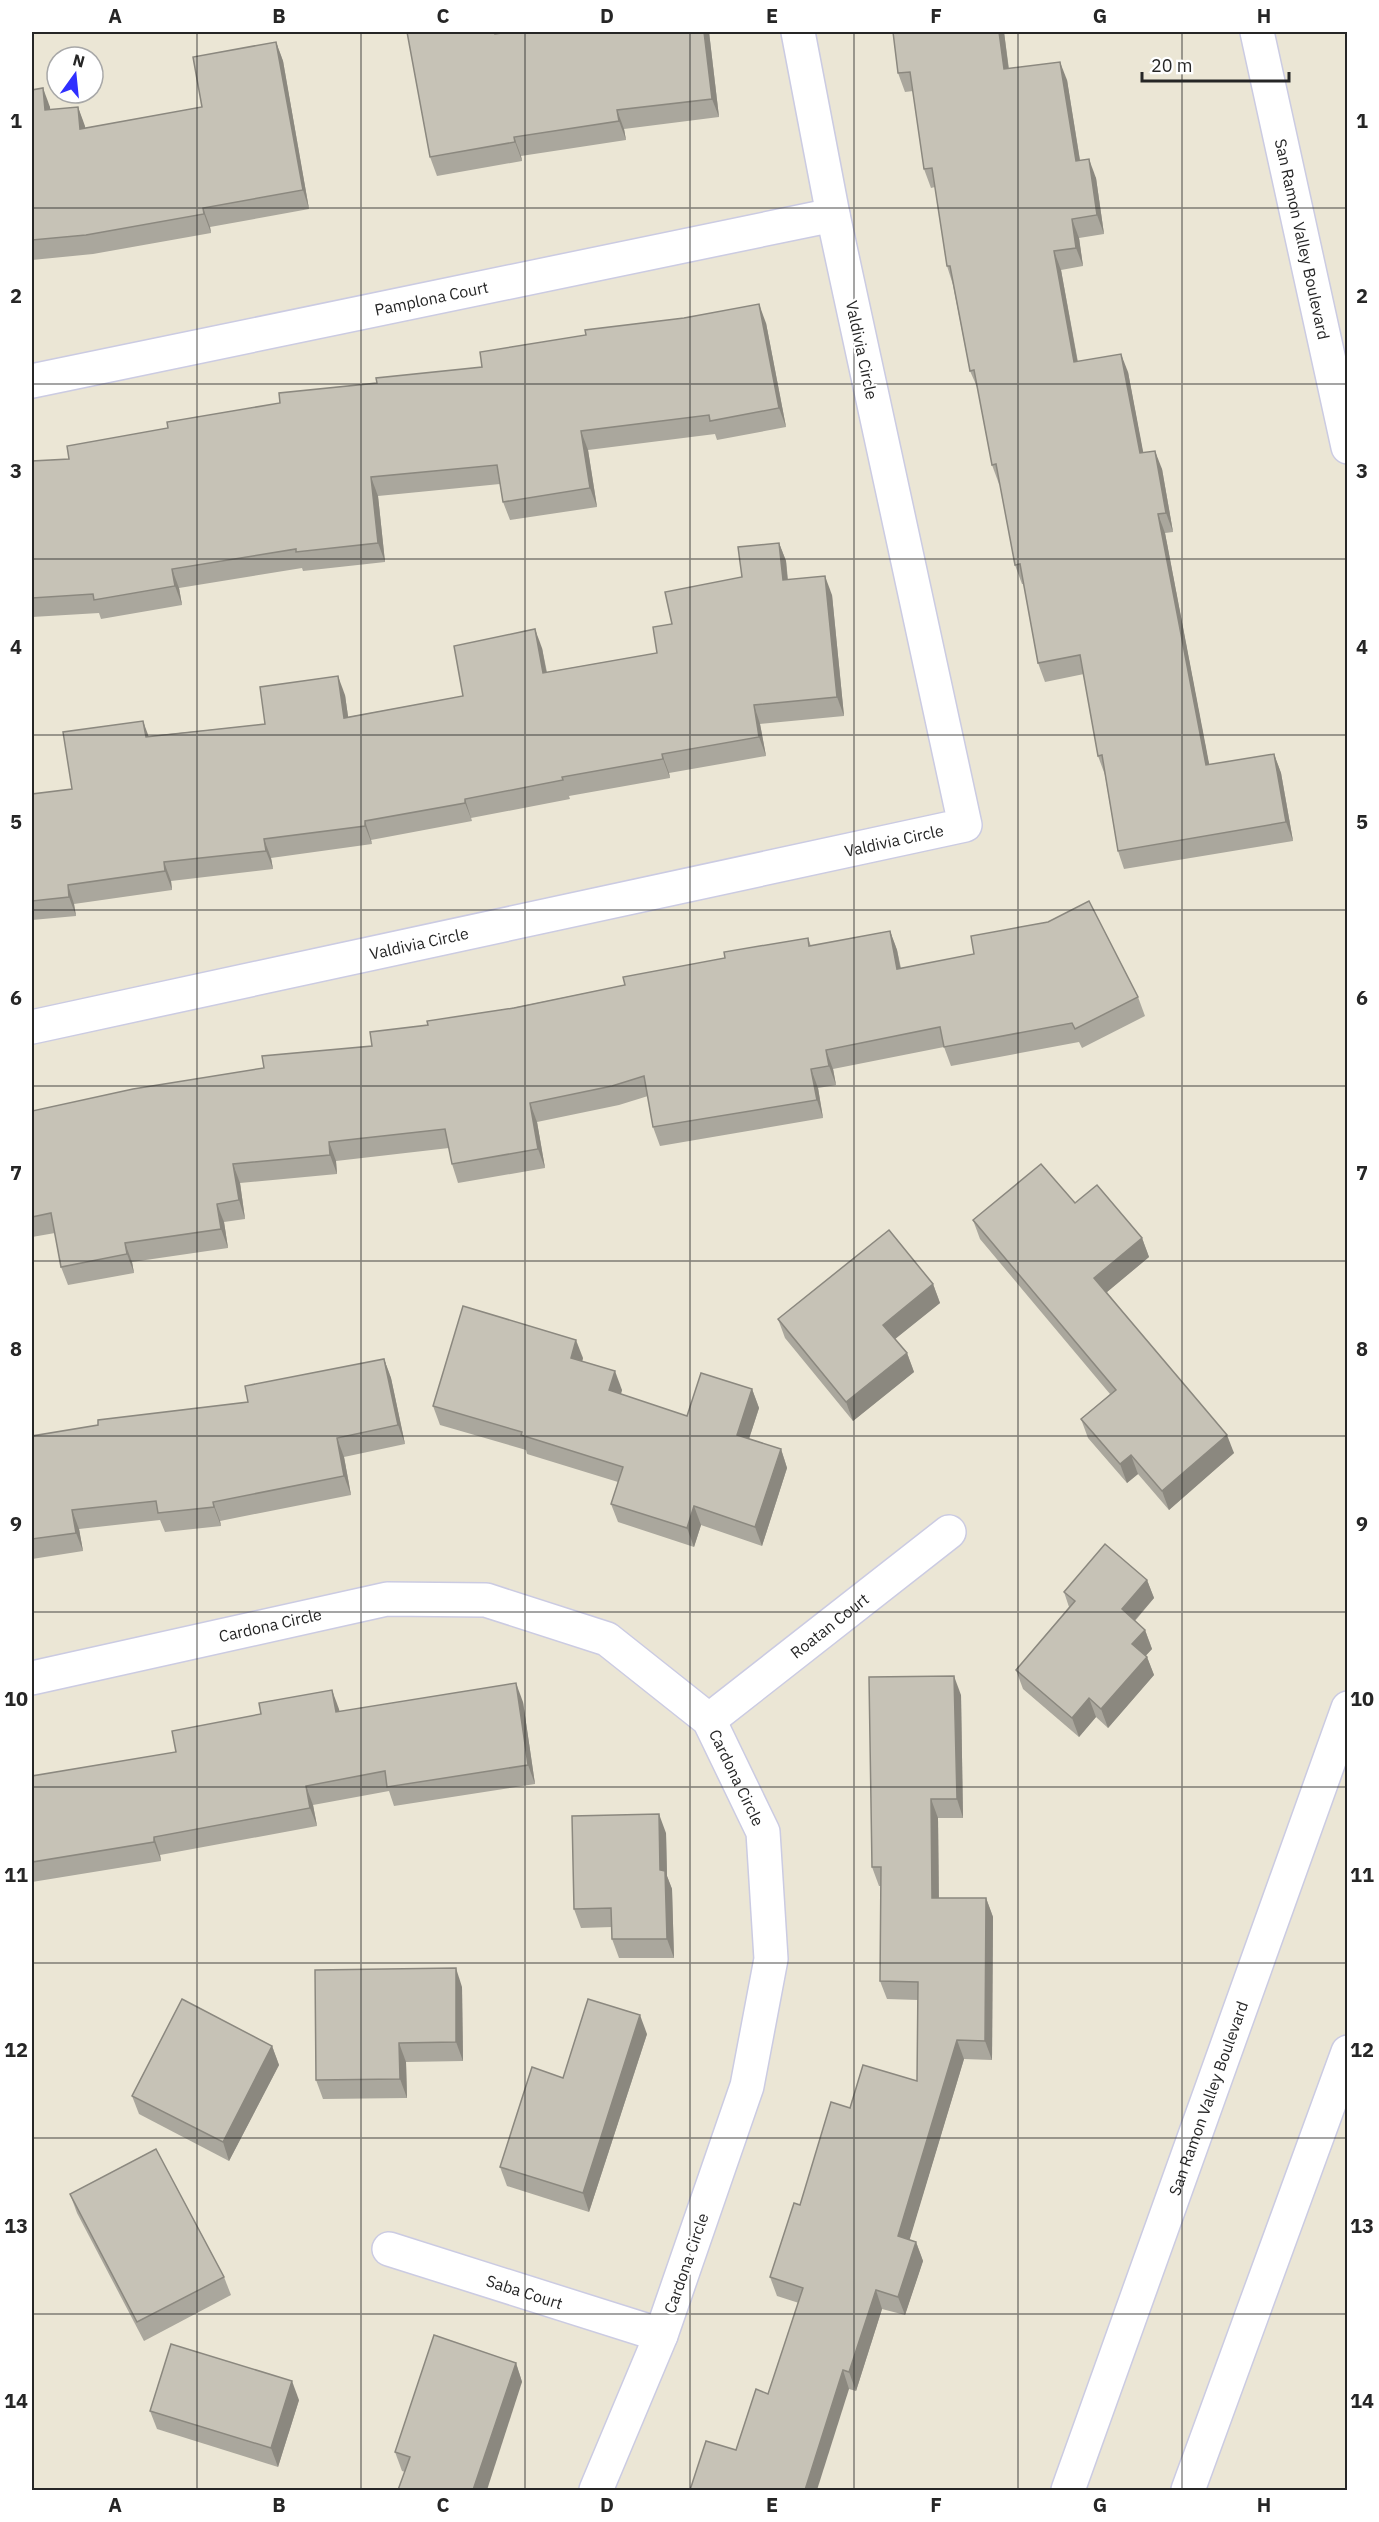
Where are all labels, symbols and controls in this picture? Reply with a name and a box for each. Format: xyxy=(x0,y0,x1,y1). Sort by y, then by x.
text: A xyxy=(108,2,122,29)
text: B xyxy=(272,2,286,29)
text: C xyxy=(436,2,450,29)
text: D xyxy=(600,2,614,29)
text: E xyxy=(766,2,778,29)
text: F xyxy=(930,2,942,29)
text: G xyxy=(1093,2,1107,29)
text: H xyxy=(1257,2,1271,29)
north arrow xyxy=(45,45,105,105)
scale bar xyxy=(1142,45,1289,83)
text: N xyxy=(71,49,87,72)
text: 20 m xyxy=(1151,54,1193,77)
text: 1 xyxy=(10,107,22,134)
text: 1 xyxy=(1356,107,1368,134)
street label: San Ramon Valley Boulevard xyxy=(1271,137,1334,341)
street label: Pamplona Court xyxy=(373,277,490,320)
text: 2 xyxy=(10,282,22,309)
text: 2 xyxy=(1356,282,1368,309)
street label: Valdivia Circle xyxy=(842,299,882,401)
text: 3 xyxy=(10,457,22,484)
text: 3 xyxy=(1356,457,1368,484)
text: 4 xyxy=(10,633,22,660)
text: 4 xyxy=(1356,633,1368,660)
text: 5 xyxy=(10,808,22,835)
text: 5 xyxy=(1356,808,1368,835)
street label: Valdivia Circle xyxy=(843,820,946,861)
street label: Valdivia Circle xyxy=(368,923,471,964)
text: 6 xyxy=(10,984,22,1011)
text: 6 xyxy=(1356,984,1368,1011)
text: 7 xyxy=(10,1159,22,1186)
text: 7 xyxy=(1356,1159,1368,1186)
text: 8 xyxy=(10,1335,22,1362)
text: 8 xyxy=(1356,1335,1368,1362)
text: 9 xyxy=(10,1510,22,1537)
text: 9 xyxy=(1356,1510,1368,1537)
street label: Roatan Court xyxy=(786,1589,873,1663)
street label: Cardona Circle xyxy=(217,1604,324,1646)
text: 10 xyxy=(4,1685,28,1712)
text: 10 xyxy=(1350,1685,1374,1712)
street label: Cardona Circle xyxy=(705,1726,769,1829)
text: 11 xyxy=(4,1861,28,1888)
text: 11 xyxy=(1350,1861,1374,1888)
street label: San Ramon Valley Boulevard xyxy=(1164,1998,1252,2198)
text: 12 xyxy=(4,2036,28,2063)
text: 12 xyxy=(1350,2036,1374,2063)
street label: Cardona Circle xyxy=(659,2210,713,2316)
text: 13 xyxy=(4,2212,28,2239)
text: 13 xyxy=(1350,2212,1374,2239)
street label: Saba Court xyxy=(484,2270,565,2313)
text: 14 xyxy=(4,2387,28,2414)
text: 14 xyxy=(1350,2387,1374,2414)
text: A xyxy=(108,2491,122,2518)
text: B xyxy=(272,2491,286,2518)
text: C xyxy=(436,2491,450,2518)
text: D xyxy=(600,2491,614,2518)
text: E xyxy=(766,2491,778,2518)
text: F xyxy=(930,2491,942,2518)
text: G xyxy=(1093,2491,1107,2518)
text: H xyxy=(1257,2491,1271,2518)

